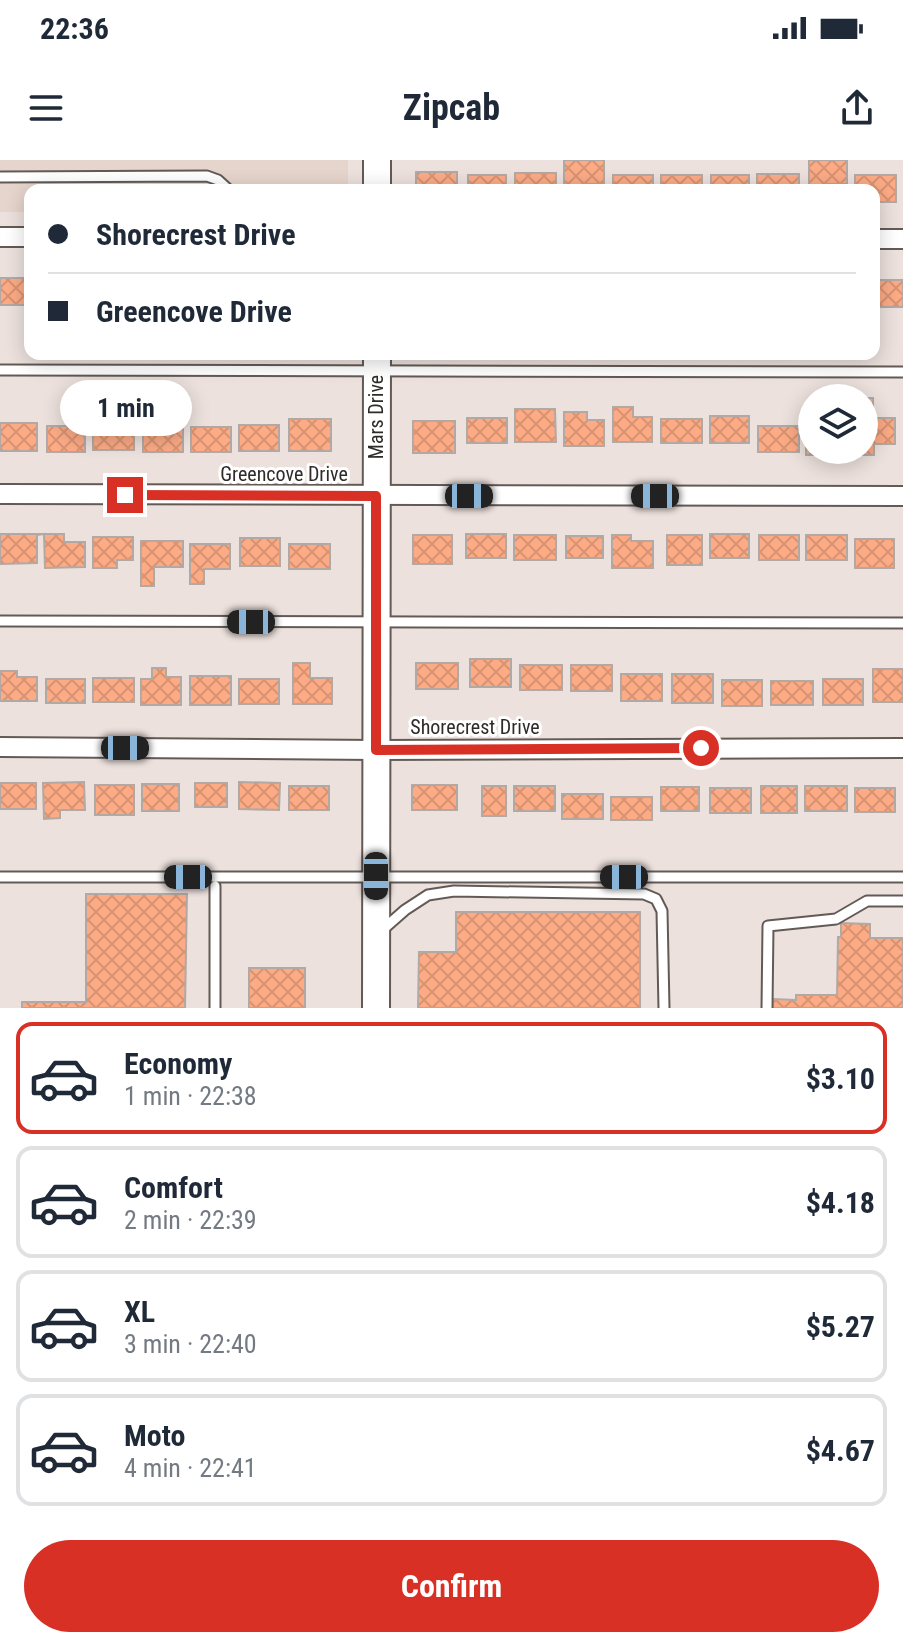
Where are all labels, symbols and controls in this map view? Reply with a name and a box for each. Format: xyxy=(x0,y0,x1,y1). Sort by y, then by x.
text: 22:36 xyxy=(40,11,109,46)
icon: menu xyxy=(24,86,68,130)
icon: share xyxy=(835,86,879,130)
text: Zipcab xyxy=(403,87,500,129)
text: Shorecrest Drive xyxy=(96,217,296,252)
text: Greencove Drive xyxy=(96,294,292,329)
street label: Mars Drive xyxy=(364,375,388,459)
callout: 1 min xyxy=(59,379,191,435)
map controls xyxy=(798,384,878,464)
button: layers xyxy=(798,384,878,464)
text: 1 min xyxy=(97,393,155,423)
street label: Greencove Drive xyxy=(220,462,348,486)
route end xyxy=(107,477,143,513)
car xyxy=(445,484,493,508)
car xyxy=(631,484,679,508)
car xyxy=(227,610,275,634)
street label: Shorecrest Drive xyxy=(410,715,540,739)
route start xyxy=(683,730,719,766)
car xyxy=(101,736,149,760)
car xyxy=(364,852,388,900)
car xyxy=(164,865,212,889)
car xyxy=(600,865,648,889)
icon: car xyxy=(28,1042,100,1114)
text: Economy xyxy=(124,1046,232,1081)
text: $3.10 xyxy=(806,1061,875,1096)
text: 1 min · 22:38 xyxy=(124,1081,257,1111)
icon: car xyxy=(28,1166,100,1238)
text: Comfort xyxy=(124,1170,223,1205)
text: $4.18 xyxy=(806,1185,875,1220)
text: 2 min · 22:39 xyxy=(124,1205,257,1235)
icon: car xyxy=(28,1290,100,1362)
text: XL xyxy=(124,1294,155,1329)
text: $5.27 xyxy=(806,1309,875,1344)
text: 3 min · 22:40 xyxy=(124,1329,257,1359)
icon: car xyxy=(28,1414,100,1486)
text: Moto xyxy=(124,1418,185,1453)
text: $4.67 xyxy=(806,1433,875,1468)
text: 4 min · 22:41 xyxy=(124,1453,257,1483)
button: Confirm xyxy=(24,1540,879,1632)

